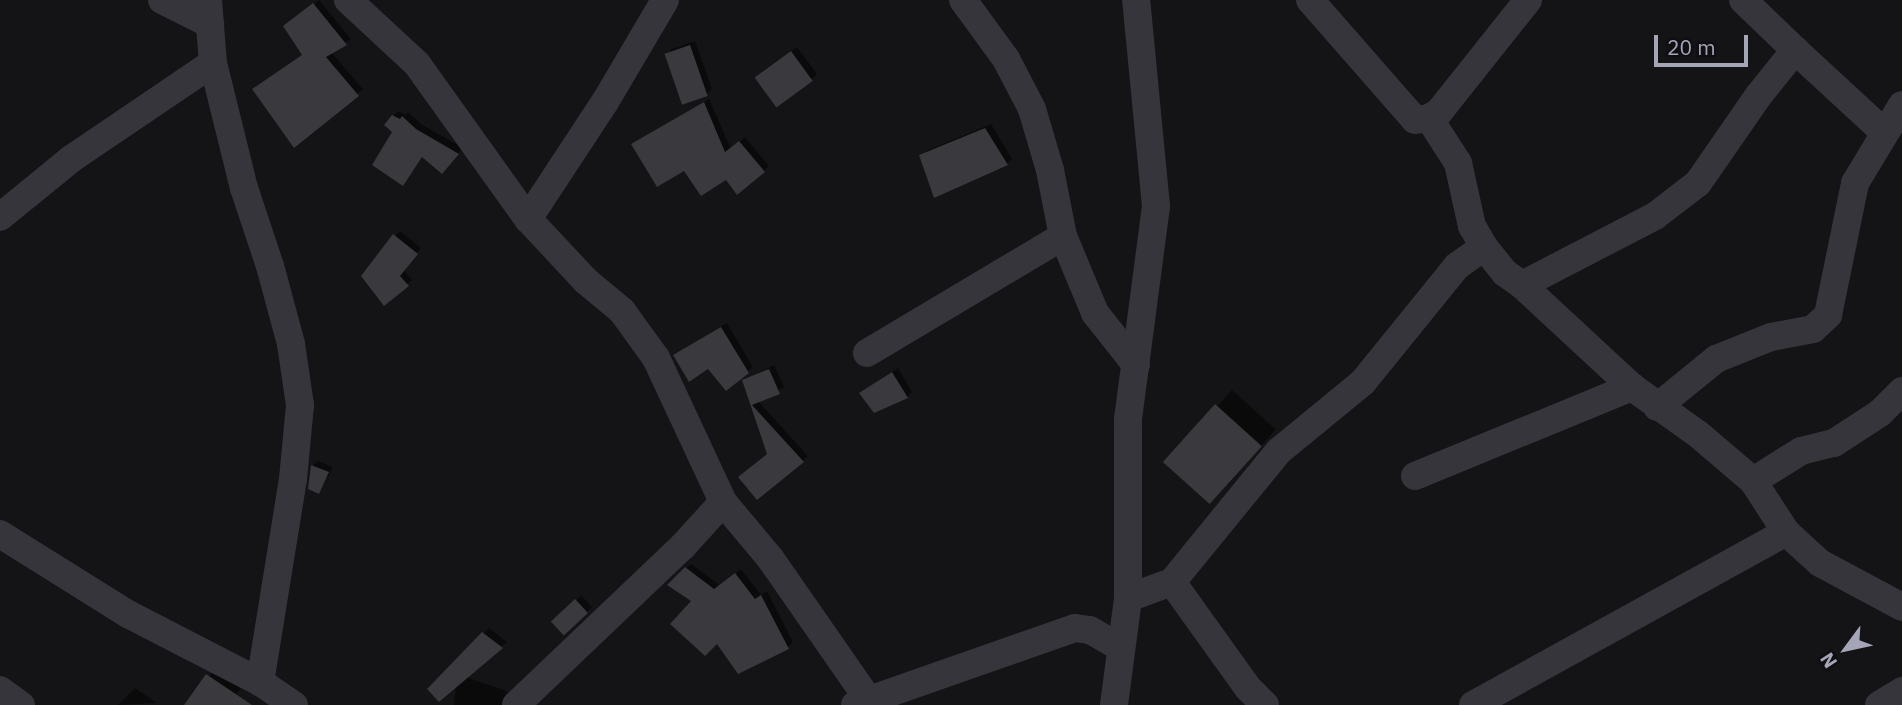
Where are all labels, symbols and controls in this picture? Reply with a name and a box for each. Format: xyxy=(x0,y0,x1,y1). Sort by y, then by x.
scale bar xyxy=(1657,21,1752,65)
text: 20 m xyxy=(1667,33,1716,61)
north arrow xyxy=(1811,614,1881,684)
text: N xyxy=(1815,648,1842,673)

